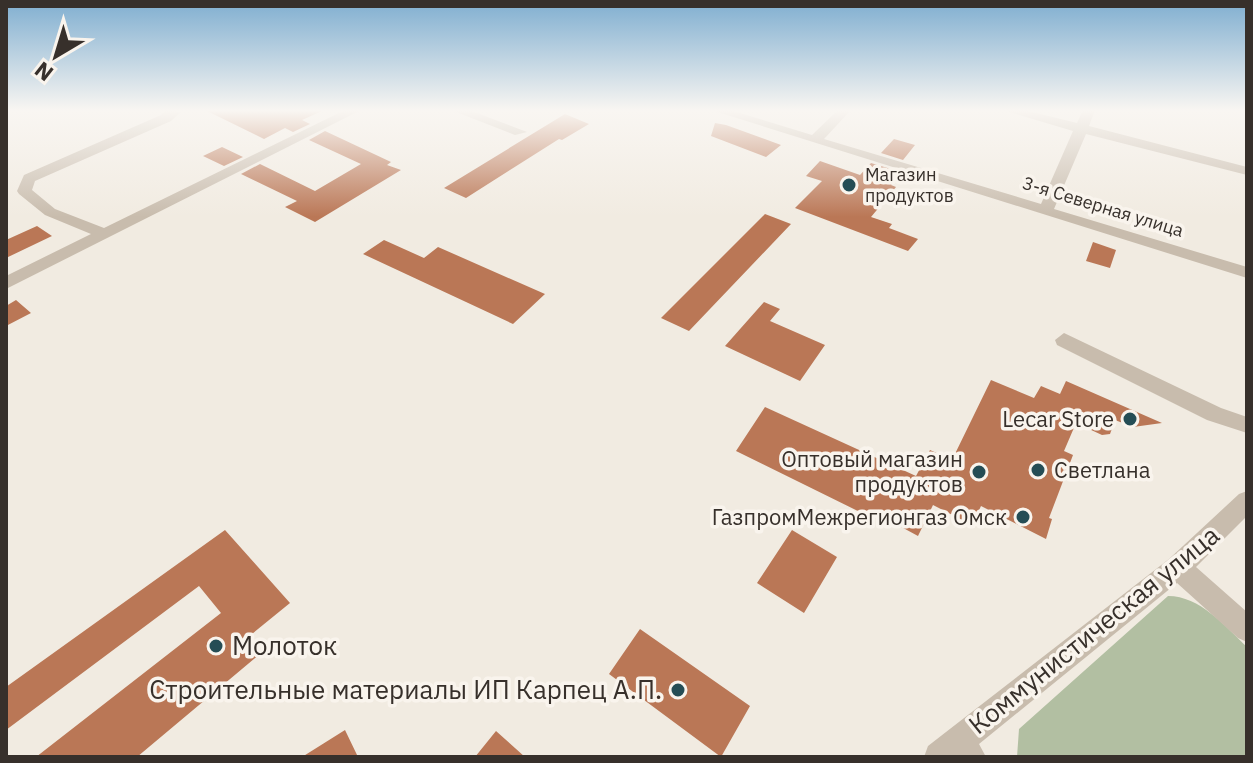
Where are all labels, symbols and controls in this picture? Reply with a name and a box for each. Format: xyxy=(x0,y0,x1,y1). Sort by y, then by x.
north arrow xyxy=(16,16,96,96)
text: N xyxy=(28,56,59,88)
place label: Магазин продуктов xyxy=(865,163,954,207)
street label: 3-я Северная улица xyxy=(1020,171,1187,242)
marker: Магазин продуктов xyxy=(840,176,858,194)
place label: Lecar Store xyxy=(1002,404,1114,433)
marker: Lecar Store xyxy=(1121,410,1139,428)
place label: Оптовый магазин продуктов xyxy=(781,444,963,498)
place label: Светлана xyxy=(1054,455,1151,484)
marker: Светлана xyxy=(1029,461,1047,479)
marker: Оптовый магазин продуктов xyxy=(970,463,988,481)
place label: ГазпромМежрегионгаз Омск xyxy=(712,502,1007,531)
marker: ГазпромМежрегионгаз Омск xyxy=(1014,508,1032,526)
street label: Коммунистическая улица xyxy=(961,517,1226,741)
place label: Молоток xyxy=(232,628,337,662)
marker: Молоток xyxy=(207,637,225,655)
place label: Строительные материалы ИП Карпец А.П. xyxy=(149,672,662,706)
marker: Строительные материалы ИП Карпец А.П. xyxy=(669,681,687,699)

